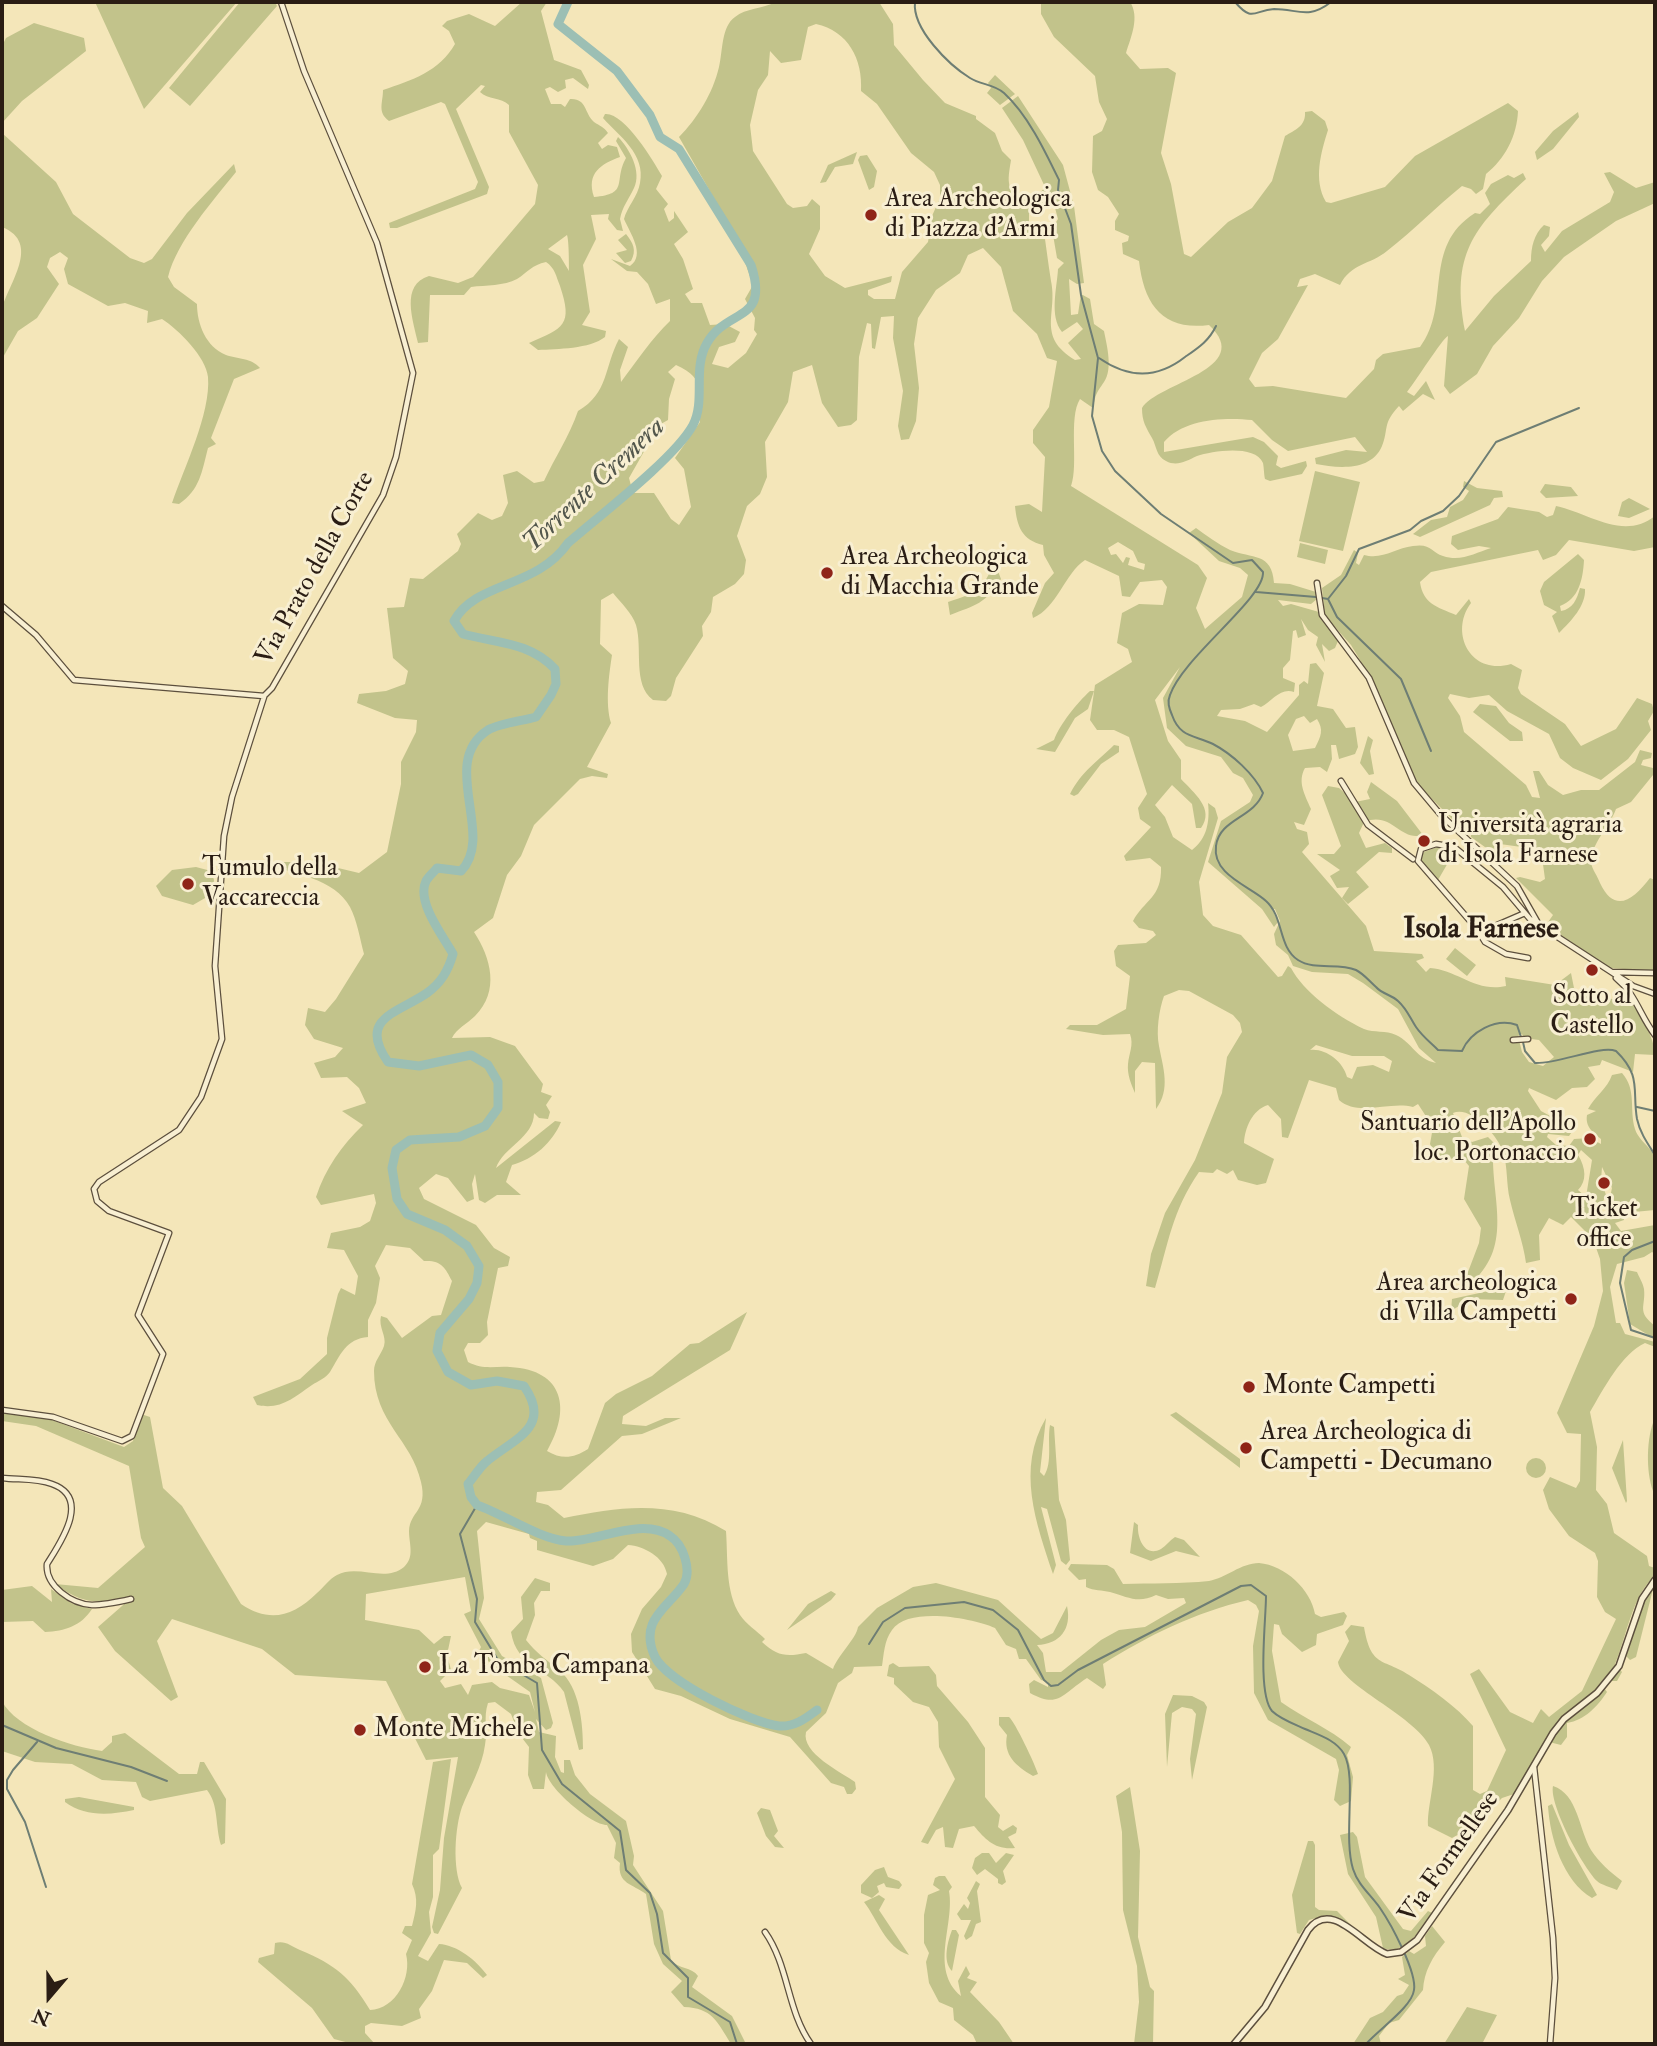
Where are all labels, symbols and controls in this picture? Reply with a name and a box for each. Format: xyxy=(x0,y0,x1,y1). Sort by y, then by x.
place label: Area Archeologica di Piazza d'Armi xyxy=(885,184,1071,246)
marker: Area Archeologica di Piazza d'Armi xyxy=(863,207,879,223)
water label: Torrente Cremera xyxy=(517,412,673,560)
street label: Via Prato della Corte xyxy=(250,467,382,671)
place label: Area Archeologica di Macchia Grande xyxy=(841,542,1039,604)
marker: Area Archeologica di Macchia Grande xyxy=(819,565,835,581)
place label: Università agraria di Isola Farnese xyxy=(1438,810,1622,872)
marker: Università agraria di Isola Farnese xyxy=(1416,833,1432,849)
place label: Tumulo della Vaccareccia xyxy=(202,853,338,914)
marker: Tumulo della Vaccareccia xyxy=(180,876,196,892)
district label: Isola Farnese xyxy=(1403,913,1559,949)
marker: Sotto al Castello xyxy=(1584,962,1600,978)
place label: Sotto al Castello xyxy=(1550,981,1634,1042)
place label: Santuario dell'Apollo loc. Portonaccio xyxy=(1360,1108,1576,1170)
marker: Santuario dell'Apollo loc. Portonaccio xyxy=(1582,1131,1598,1147)
marker: Ticket office xyxy=(1596,1175,1612,1191)
place label: Ticket office xyxy=(1570,1194,1638,1256)
place label: Area archeologica di Villa Campetti xyxy=(1376,1268,1557,1330)
marker: Area archeologica di Villa Campetti xyxy=(1563,1291,1579,1307)
place label: Monte Campetti xyxy=(1263,1371,1436,1403)
marker: Monte Campetti xyxy=(1241,1379,1257,1395)
place label: Area Archeologica di Campetti - Decumano xyxy=(1260,1417,1492,1478)
marker: Area Archeologica di Campetti - Decumano xyxy=(1238,1440,1254,1456)
place label: La Tomba Campana xyxy=(439,1651,649,1683)
marker: La Tomba Campana xyxy=(417,1659,433,1675)
place label: Monte Michele xyxy=(374,1714,534,1746)
marker: Monte Michele xyxy=(352,1722,368,1738)
street label: Via Formellese xyxy=(1393,1786,1507,1930)
north arrow xyxy=(14,1962,84,2032)
text: N xyxy=(30,2003,54,2031)

